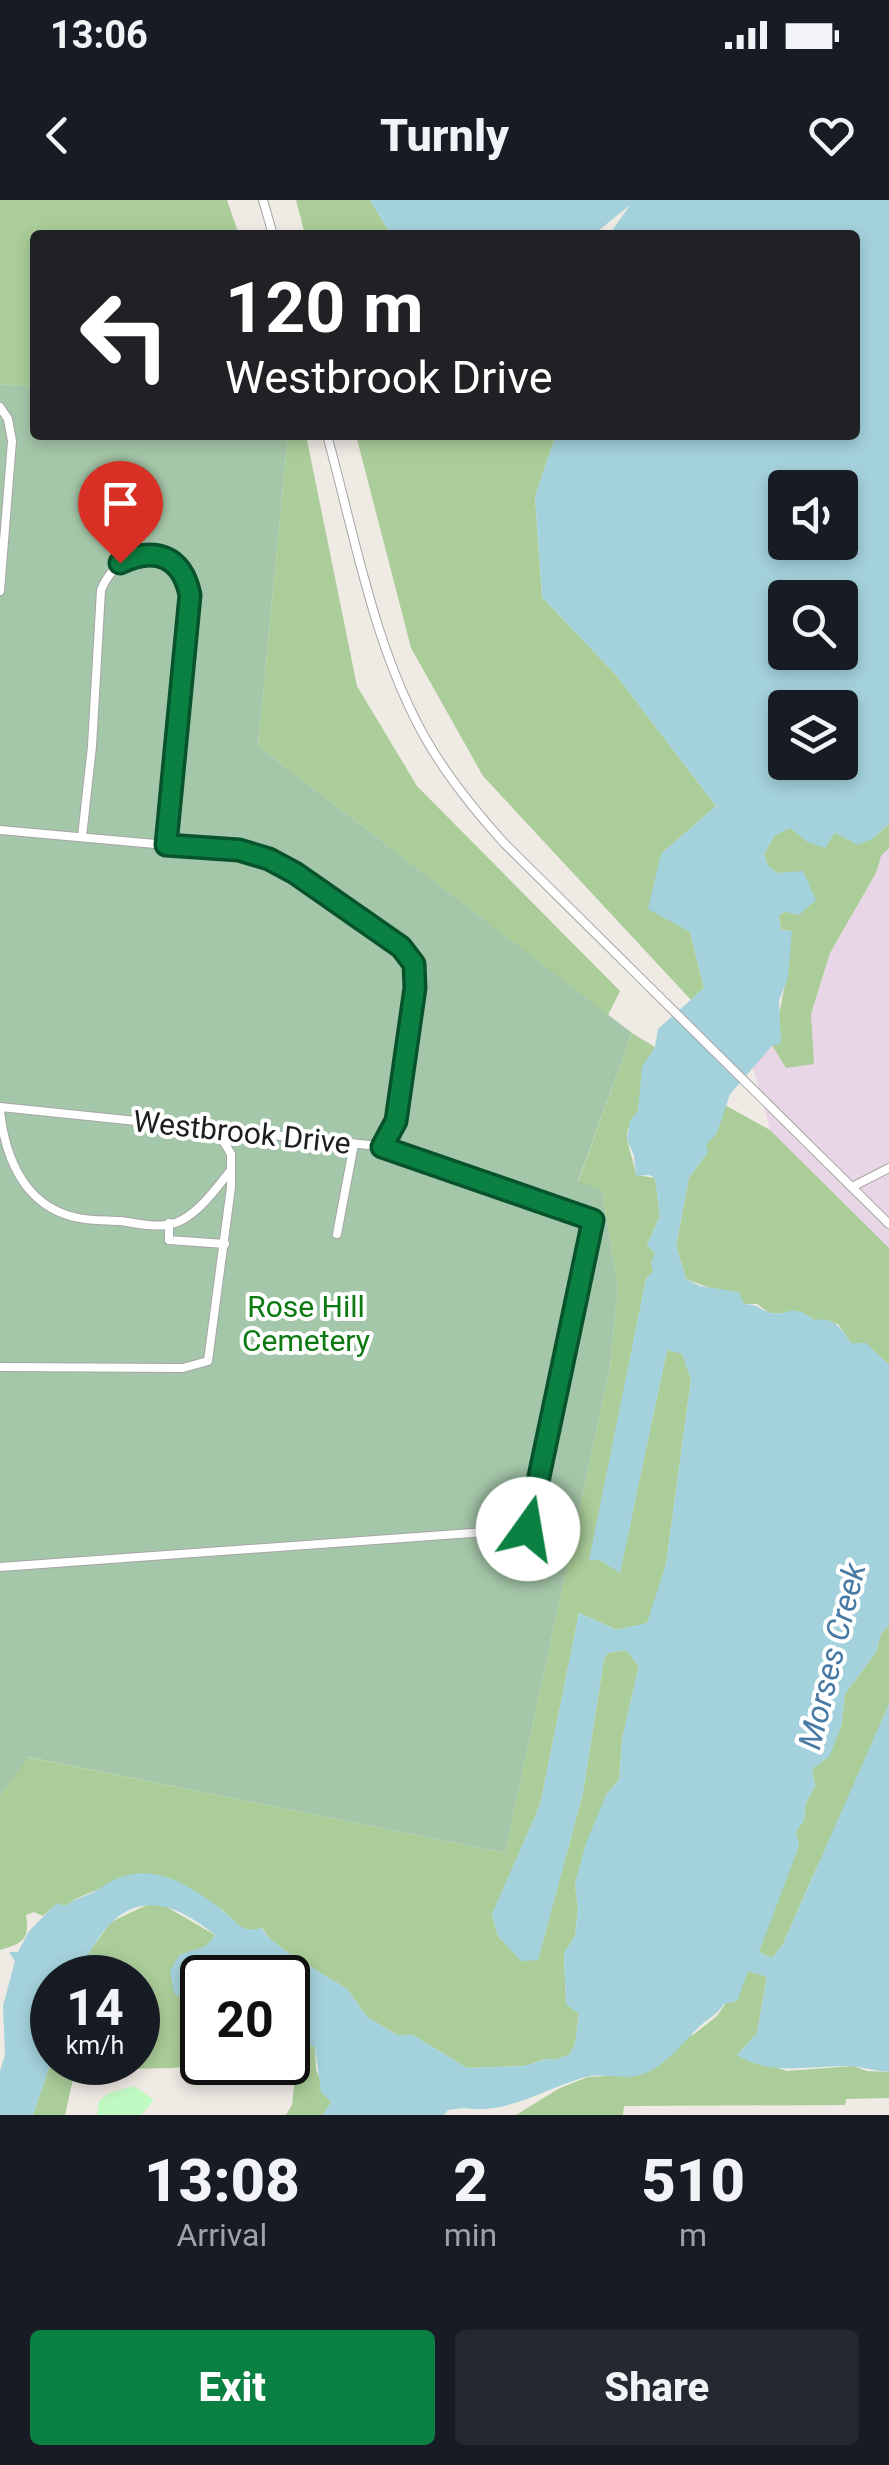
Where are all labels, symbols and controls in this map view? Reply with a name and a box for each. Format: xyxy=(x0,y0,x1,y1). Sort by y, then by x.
text: 13:06 xyxy=(50,13,148,57)
icon: back xyxy=(30,108,85,163)
icon: heart xyxy=(804,108,859,163)
text: Turnly xyxy=(380,109,509,162)
text: 120 m xyxy=(225,267,424,349)
icon: left xyxy=(60,270,190,400)
text: Westbrook Drive xyxy=(225,351,553,404)
pin xyxy=(78,461,163,564)
map controls xyxy=(768,470,858,780)
button: sound xyxy=(768,470,858,560)
icon: arrive xyxy=(93,476,148,531)
button: search xyxy=(768,580,858,670)
button: layers xyxy=(768,690,858,780)
street label: Westbrook Drive xyxy=(132,1103,352,1161)
park label: Rose Hill Cemetery xyxy=(242,1289,370,1358)
position arrow xyxy=(476,1477,580,1581)
water label: Morses Creek xyxy=(790,1558,874,1753)
speed limit sign: 20 xyxy=(180,1955,310,2085)
text: 14 xyxy=(66,1979,124,2037)
text: km/h xyxy=(66,2031,124,2060)
text: 13:08 xyxy=(144,2145,300,2216)
text: 2 xyxy=(453,2145,488,2216)
text: 510 xyxy=(641,2145,745,2216)
text: Arrival xyxy=(176,2216,267,2254)
text: min xyxy=(444,2216,497,2254)
text: m xyxy=(679,2216,707,2254)
button: Exit xyxy=(30,2330,435,2445)
button: Share xyxy=(455,2330,859,2445)

